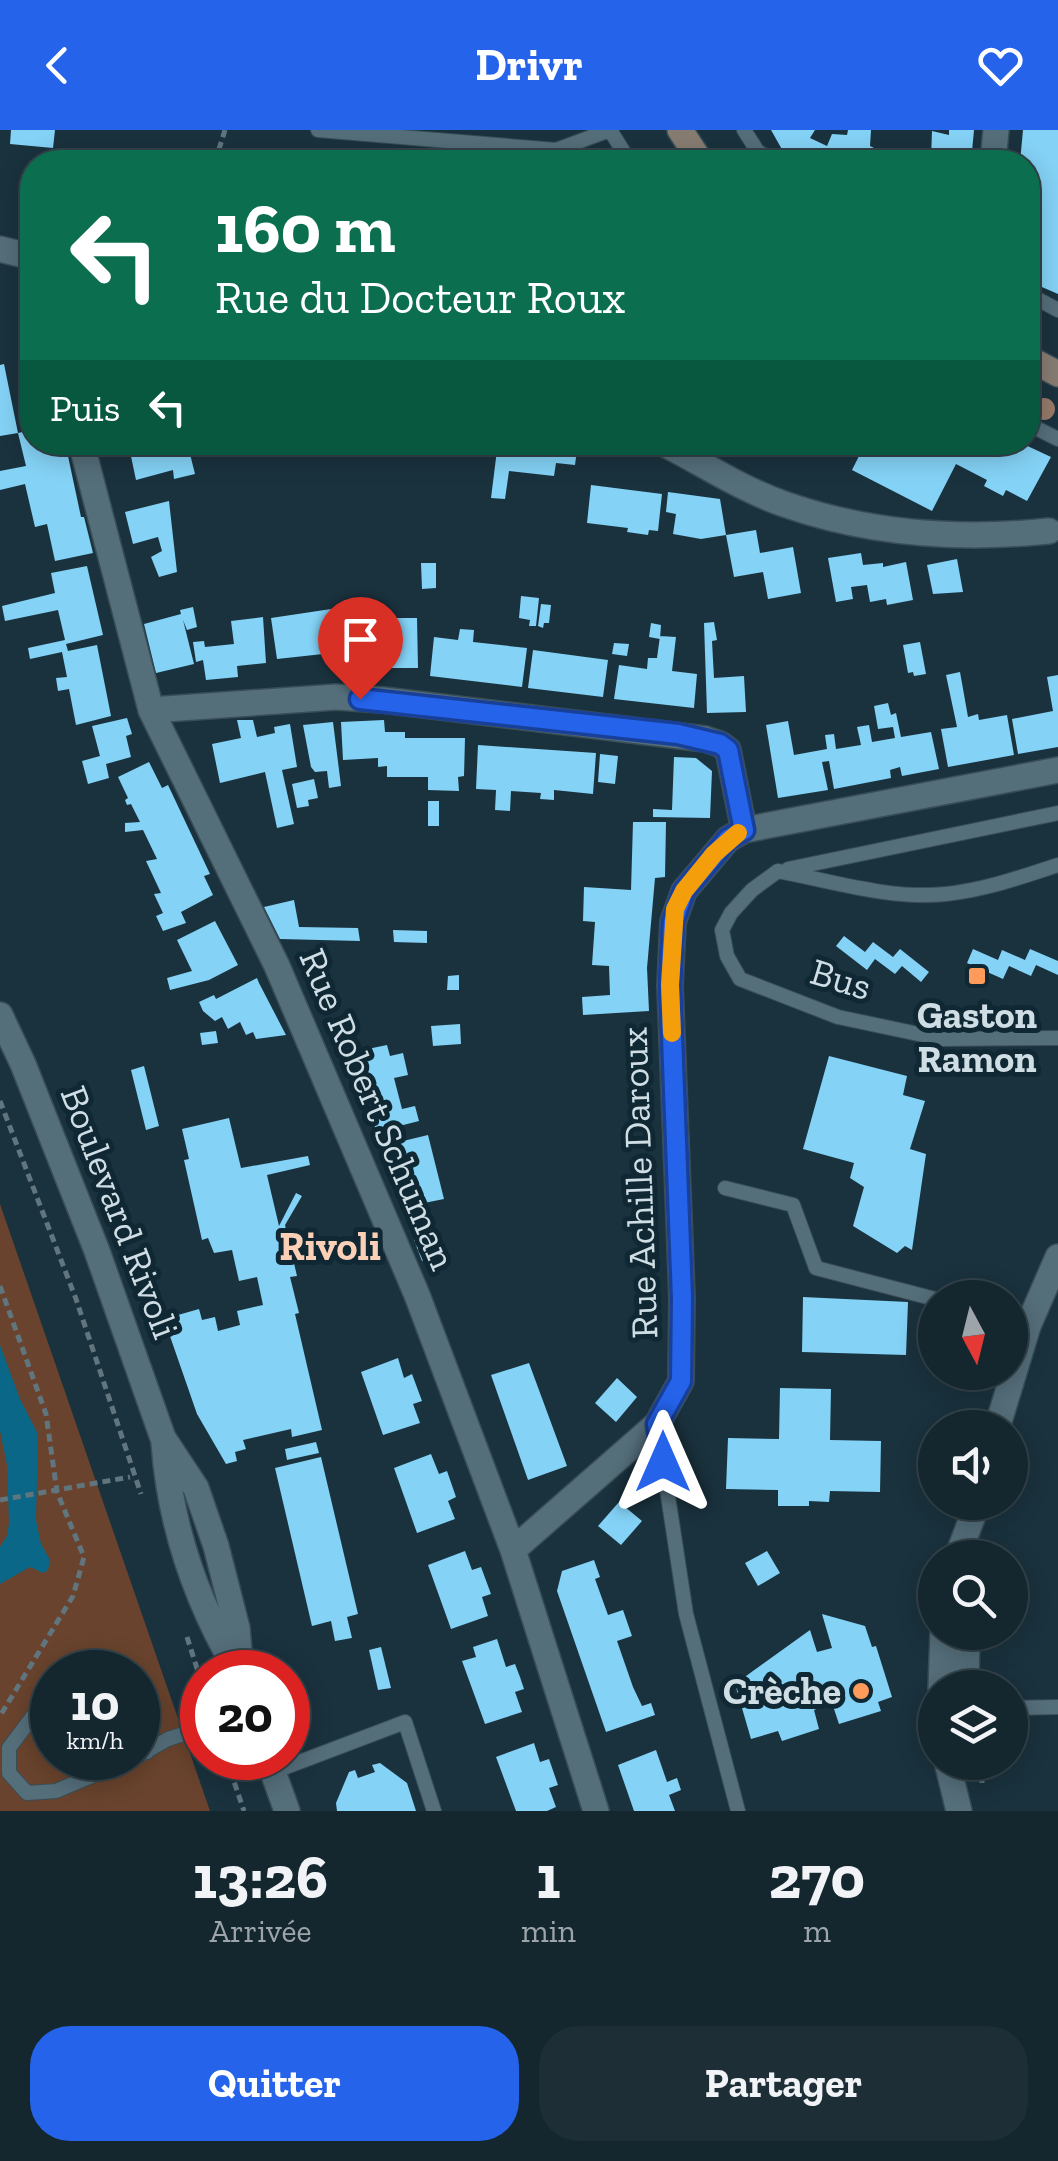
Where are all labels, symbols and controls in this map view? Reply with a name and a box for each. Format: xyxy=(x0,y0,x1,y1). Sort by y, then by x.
icon: back xyxy=(30,38,85,93)
text: Drivr xyxy=(475,38,583,92)
icon: heart xyxy=(973,38,1028,93)
text: 160 m xyxy=(215,186,396,270)
icon: left xyxy=(50,190,180,320)
text: Rue du Docteur Roux xyxy=(215,271,625,325)
icon: left xyxy=(140,380,195,435)
text: Puis xyxy=(50,385,120,431)
pin xyxy=(318,597,403,700)
icon: arrive xyxy=(333,612,388,667)
street label: Rue Robert Schuman xyxy=(290,942,466,1276)
street label: Bus xyxy=(805,948,877,1010)
marker: Gaston Ramon xyxy=(966,965,988,987)
place label: Gaston Ramon xyxy=(917,992,1038,1082)
street label: Rue Achille Daroux xyxy=(611,1026,667,1340)
street label: Boulevard Rivoli xyxy=(51,1079,189,1345)
district label: Rivoli xyxy=(279,1222,381,1270)
north arrow xyxy=(918,1280,1028,1390)
map controls xyxy=(918,1280,1028,1780)
position arrow xyxy=(611,1410,715,1514)
button: sound xyxy=(918,1410,1028,1520)
button: search xyxy=(918,1540,1028,1650)
speed limit sign: 20 xyxy=(180,1650,310,1780)
place label: Crèche xyxy=(723,1668,841,1714)
button: layers xyxy=(918,1670,1028,1780)
text: 10 xyxy=(71,1673,120,1733)
marker: Crèche xyxy=(850,1680,872,1702)
text: km/h xyxy=(66,1725,124,1755)
text: 13:26 xyxy=(193,1841,328,1913)
text: 1 xyxy=(536,1841,561,1913)
text: 270 xyxy=(769,1841,865,1913)
text: Arrivée xyxy=(210,1912,312,1950)
text: min xyxy=(521,1912,576,1950)
text: m xyxy=(803,1912,831,1950)
button: Quitter xyxy=(30,2026,519,2141)
button: Partager xyxy=(539,2026,1028,2141)

